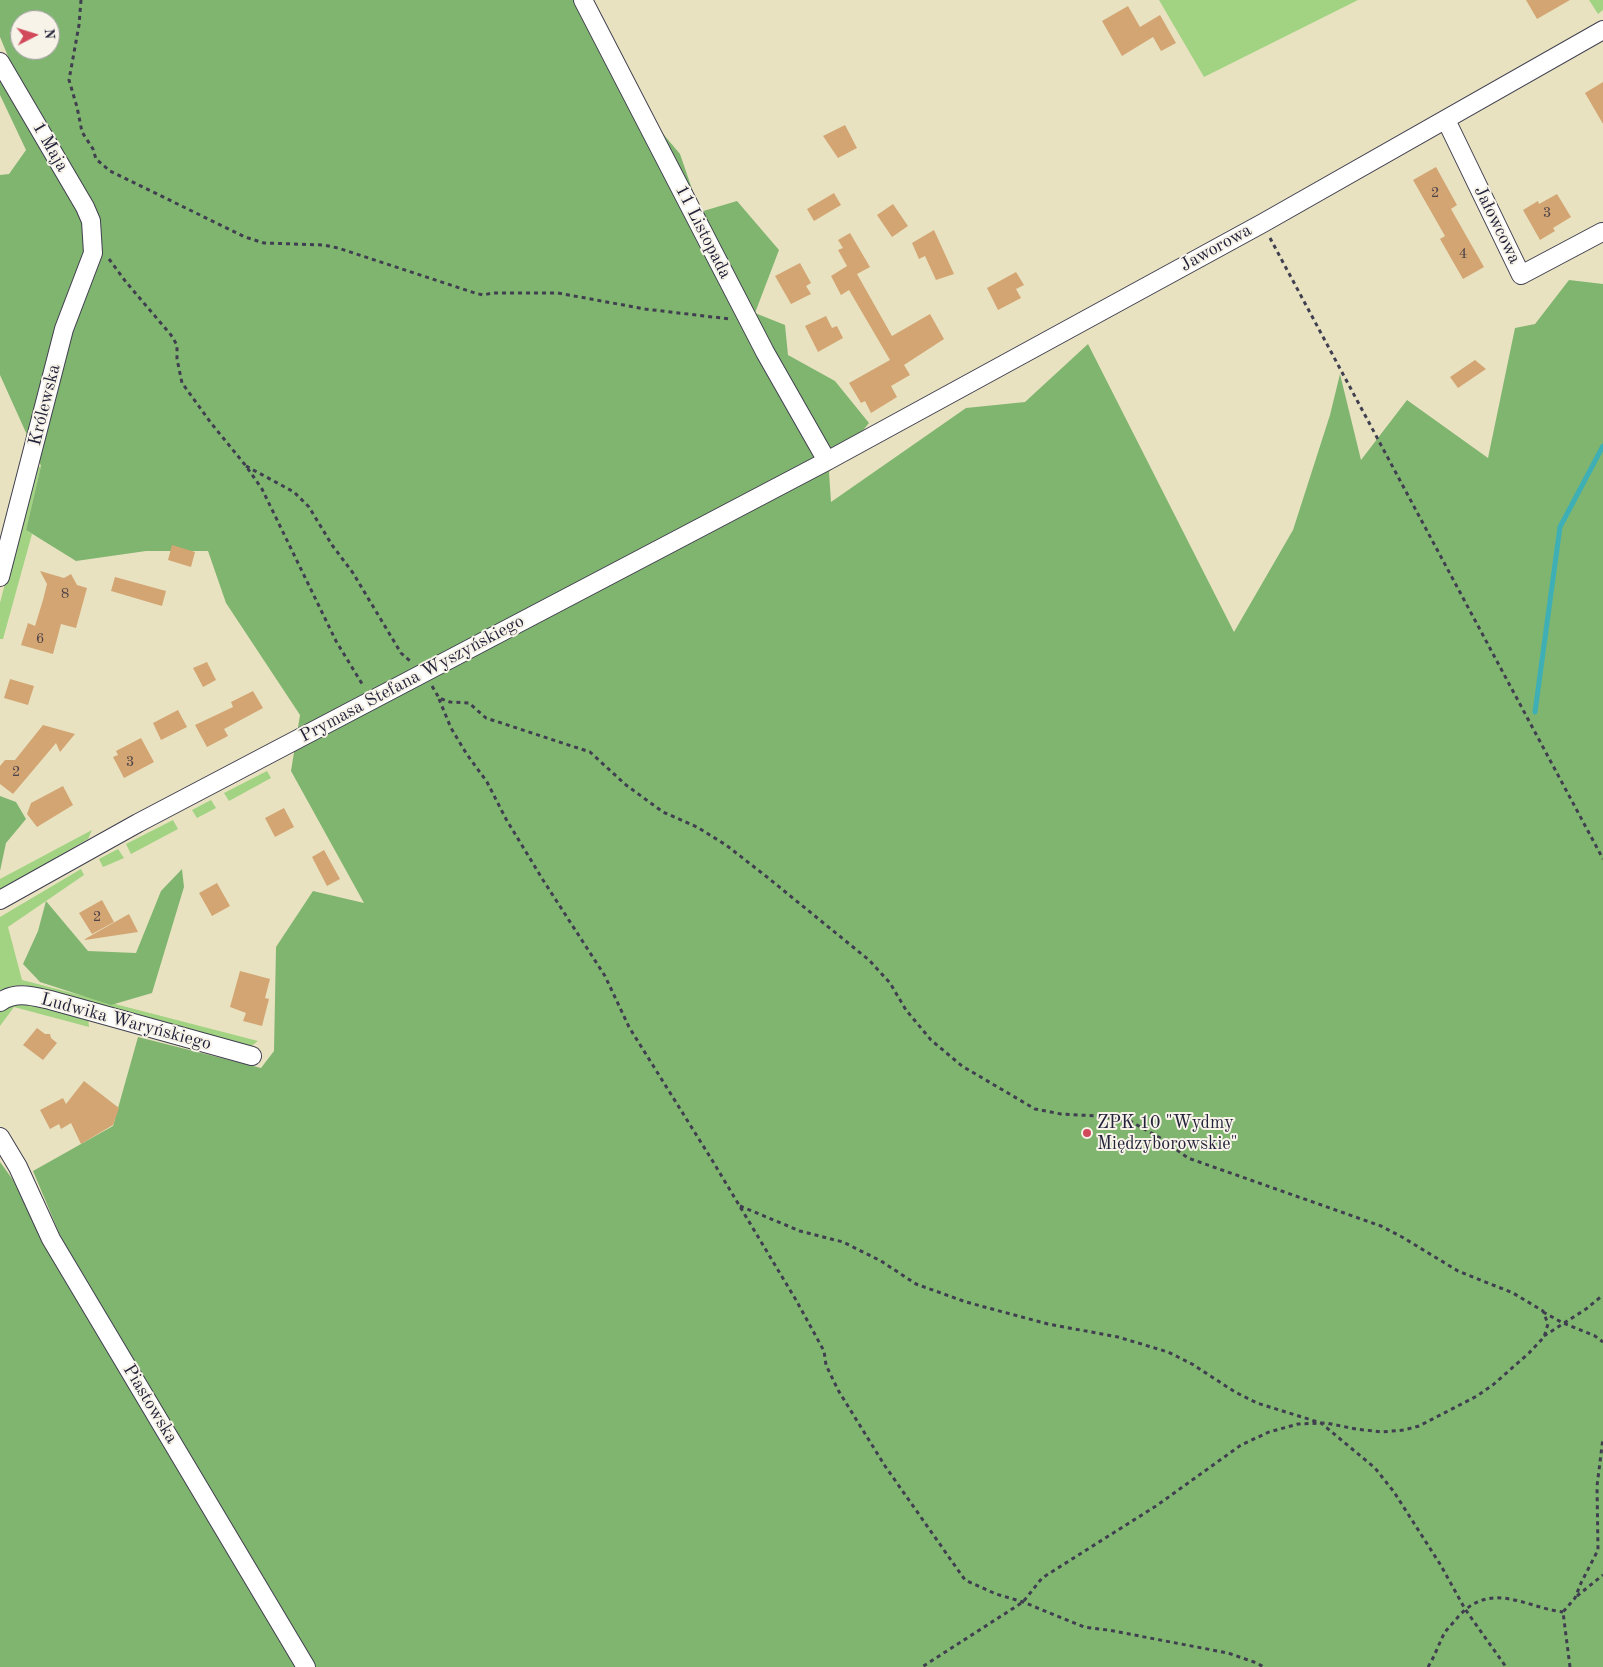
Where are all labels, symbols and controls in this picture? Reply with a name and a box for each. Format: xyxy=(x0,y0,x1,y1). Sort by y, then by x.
north arrow xyxy=(10,10,60,60)
text: N xyxy=(42,28,56,40)
street label: 1 Maja xyxy=(27,118,73,176)
street label: 11 Listopada xyxy=(670,181,736,283)
street label: Jałowcowa xyxy=(1469,182,1525,268)
house number: 2 xyxy=(1431,184,1439,202)
house number: 3 xyxy=(1543,204,1551,222)
street label: Jaworowa xyxy=(1176,220,1256,276)
house number: 4 xyxy=(1459,245,1467,263)
street label: Królewska xyxy=(24,362,66,448)
house number: 8 xyxy=(61,585,69,603)
street label: Prymasa Stefana Wyszyńskiego xyxy=(296,611,528,747)
house number: 6 xyxy=(36,630,44,648)
house number: 3 xyxy=(126,753,134,771)
house number: 2 xyxy=(12,763,20,781)
house number: 2 xyxy=(93,908,101,926)
street label: Ludwika Waryńskiego xyxy=(38,989,214,1055)
place label: ZPK 10 "Wydmy Międzyborowskie" xyxy=(1097,1112,1238,1154)
marker: ZPK 10 "Wydmy Międzyborowskie" xyxy=(1081,1127,1093,1139)
street label: Piastowska xyxy=(118,1360,182,1448)

